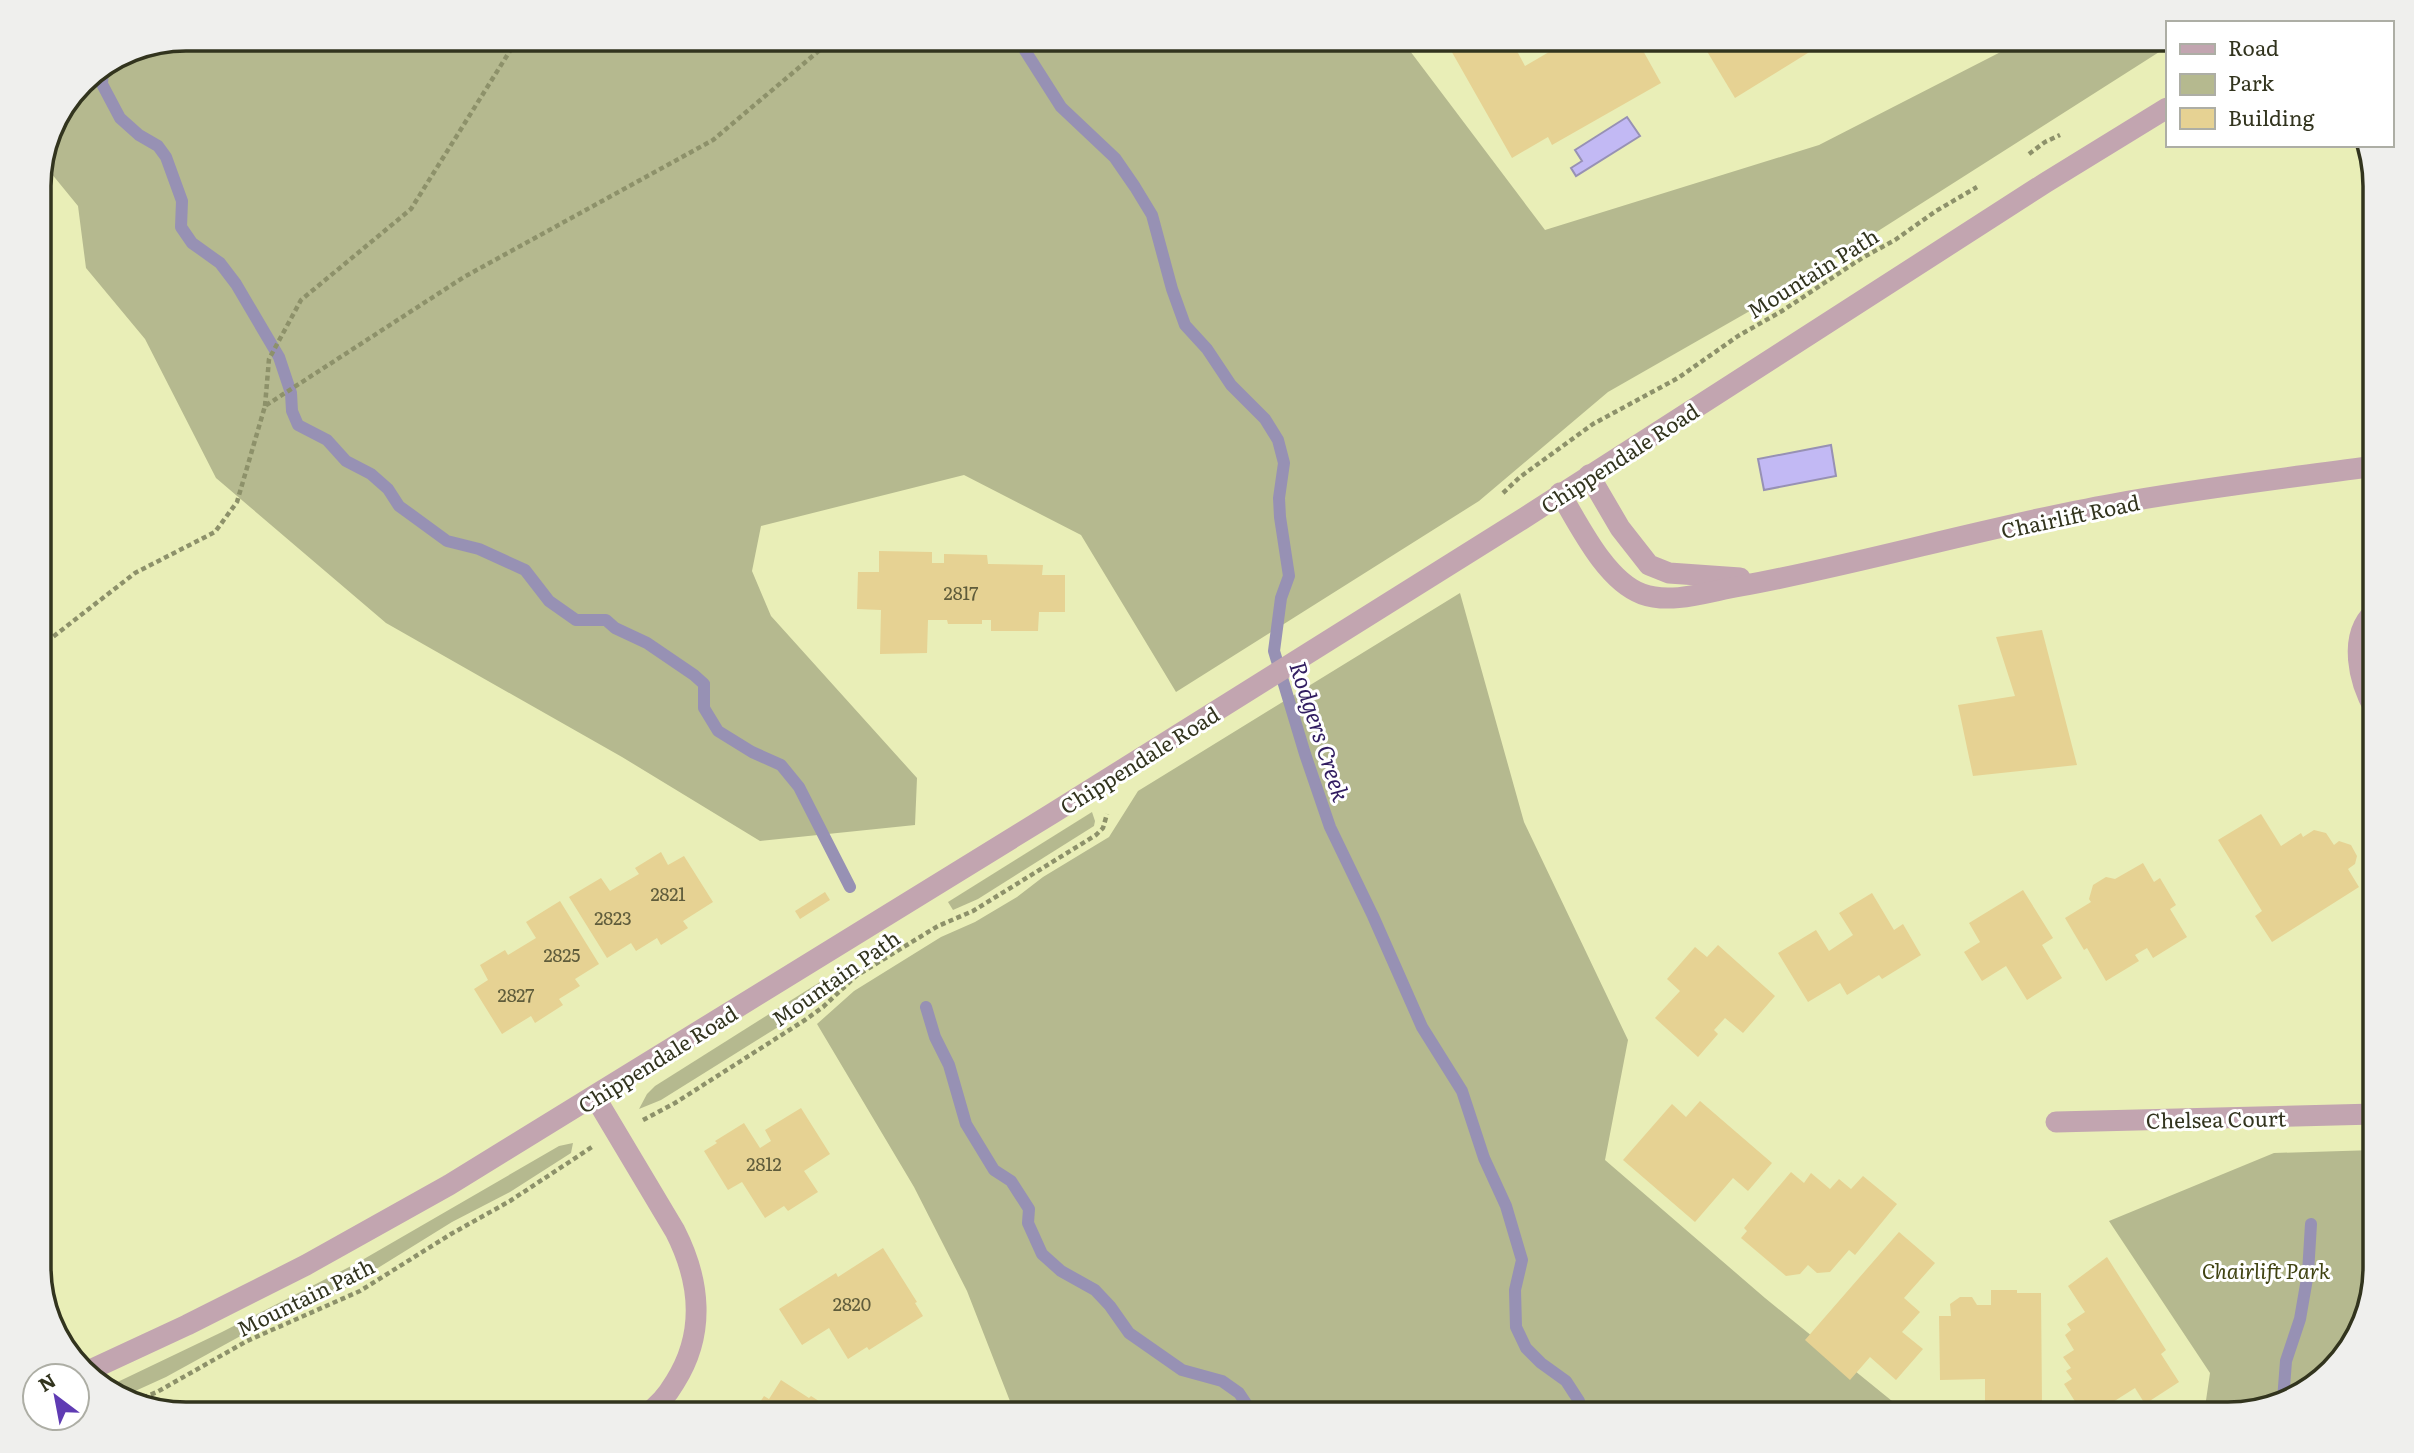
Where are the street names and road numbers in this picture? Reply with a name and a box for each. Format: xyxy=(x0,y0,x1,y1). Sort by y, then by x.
street label: Mountain Path xyxy=(1740,219,1884,325)
street label: Chippendale Road xyxy=(1534,394,1704,520)
street label: Chairlift Road xyxy=(1998,485,2142,545)
street label: Chippendale Road xyxy=(1053,697,1225,821)
street label: Mountain Path xyxy=(765,921,905,1033)
street label: Chippendale Road xyxy=(571,996,743,1120)
street label: Chelsea Court xyxy=(2146,1101,2287,1135)
street label: Mountain Path xyxy=(231,1249,379,1343)

